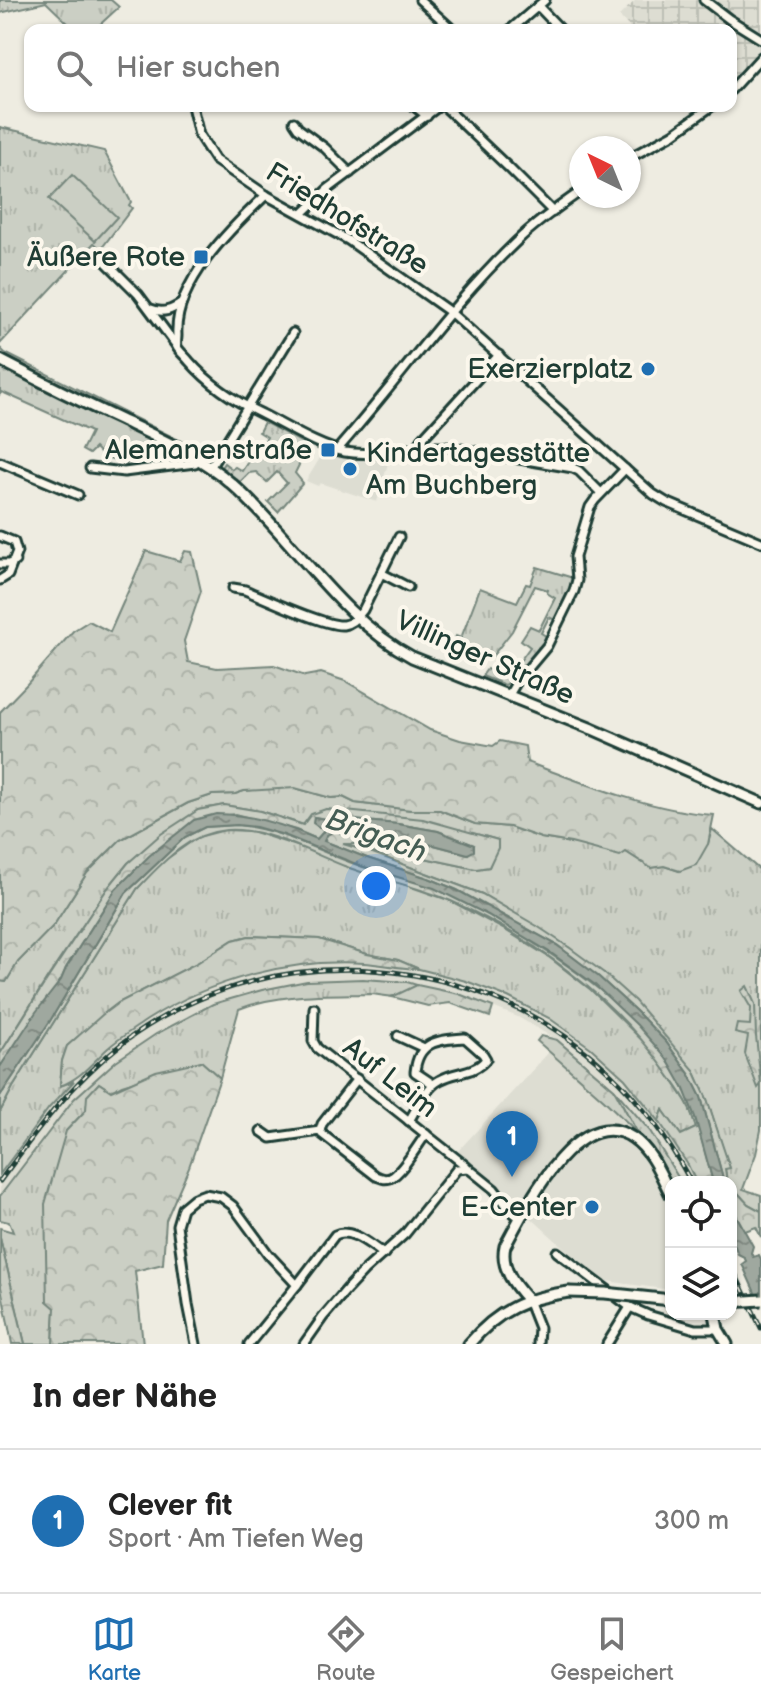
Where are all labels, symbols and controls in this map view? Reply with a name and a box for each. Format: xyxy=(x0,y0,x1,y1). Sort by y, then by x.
search box xyxy=(24,24,737,112)
icon: search xyxy=(52,46,96,90)
text: Hier suchen xyxy=(116,50,281,86)
north arrow xyxy=(569,136,641,208)
street label: Friedhofstraße xyxy=(260,156,434,282)
place label: Äußere Rote xyxy=(27,241,185,274)
marker: Äußere Rote xyxy=(192,248,210,266)
place label: Exerzierplatz xyxy=(467,353,633,386)
marker: Exerzierplatz xyxy=(639,360,657,378)
place label: Alemanenstraße xyxy=(105,434,312,467)
place label: Kindertagesstätte Am Buchberg xyxy=(366,437,590,502)
marker: Alemanenstraße xyxy=(319,441,337,459)
marker: Kindertagesstätte Am Buchberg xyxy=(341,460,359,478)
street label: Villinger Straße xyxy=(391,604,579,712)
water label: Brigach xyxy=(321,801,431,871)
your location xyxy=(356,866,396,906)
street label: Auf Leim xyxy=(336,1031,444,1125)
pin: 1 xyxy=(486,1111,538,1177)
map controls xyxy=(665,1176,737,1320)
button: locate xyxy=(665,1176,737,1248)
place label: E-Center xyxy=(461,1191,577,1224)
marker: E-Center xyxy=(583,1198,601,1216)
button: layers xyxy=(665,1248,737,1320)
text: In der Nähe xyxy=(32,1376,217,1417)
text: Clever fit xyxy=(108,1488,232,1524)
text: 1 xyxy=(53,1506,63,1537)
text: 300 m xyxy=(654,1506,729,1537)
text: Sport · Am Tiefen Weg xyxy=(108,1524,364,1555)
tab: Karte xyxy=(87,1612,141,1687)
tab: Route xyxy=(316,1612,375,1687)
tab: Gespeichert xyxy=(550,1612,674,1687)

